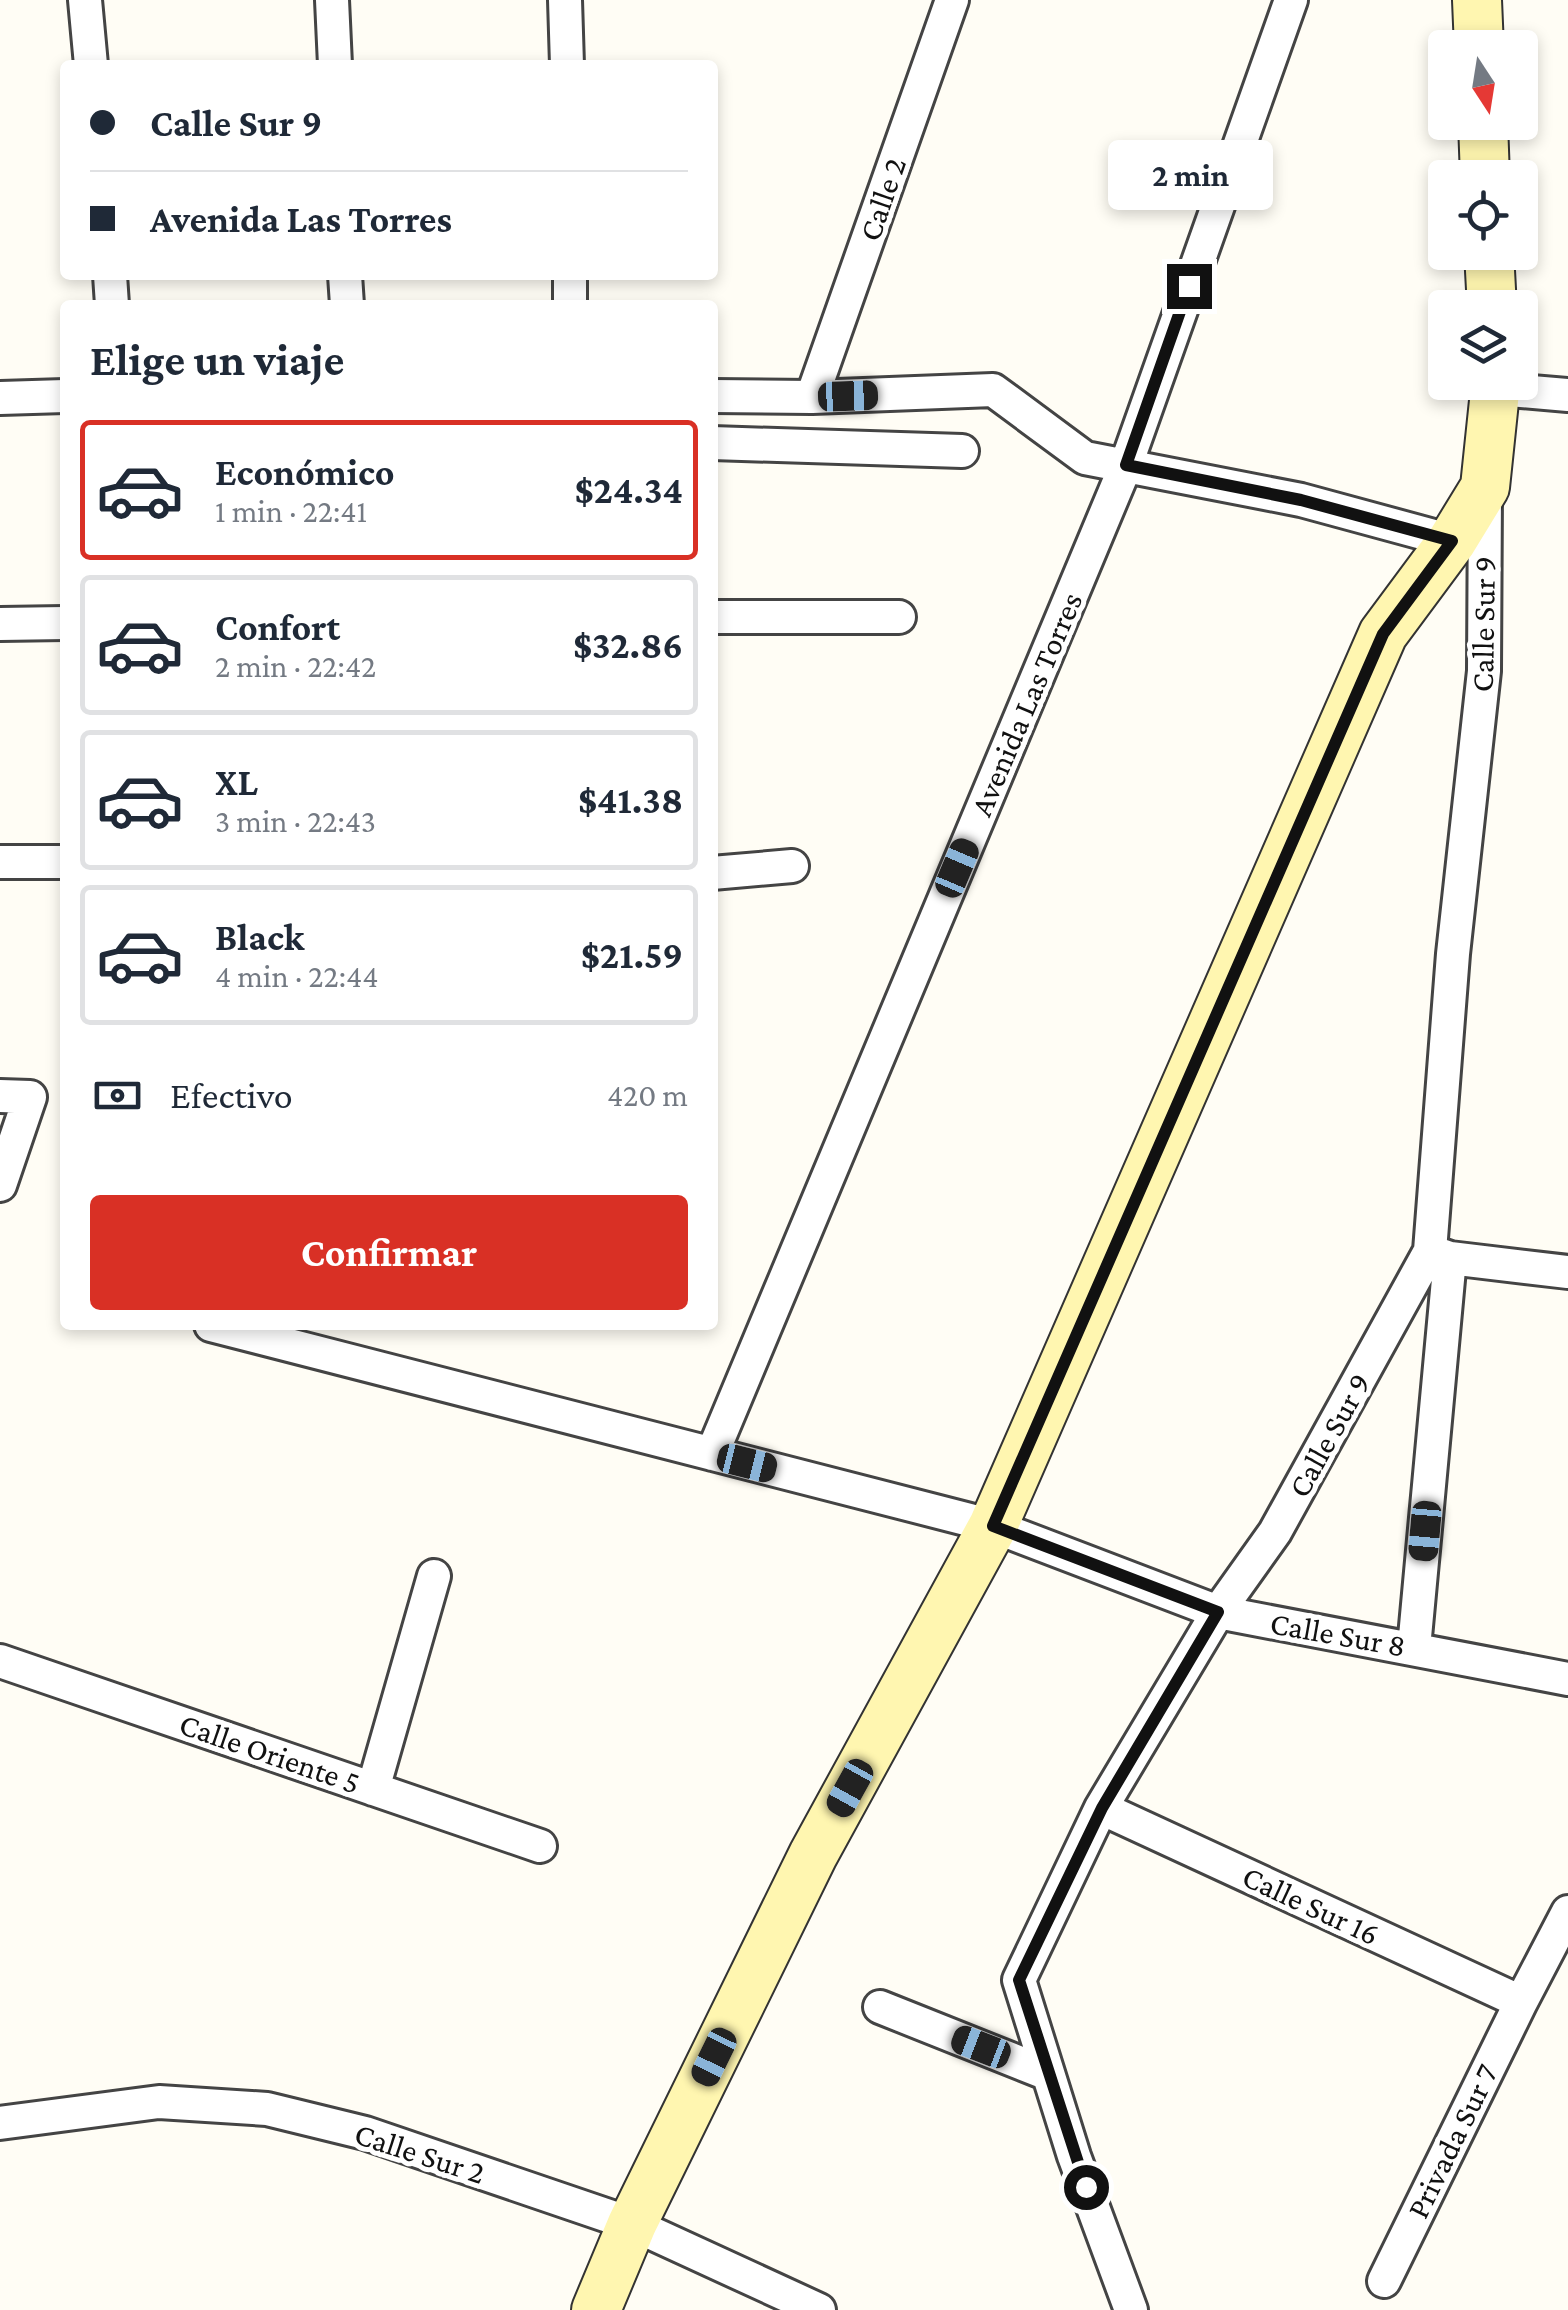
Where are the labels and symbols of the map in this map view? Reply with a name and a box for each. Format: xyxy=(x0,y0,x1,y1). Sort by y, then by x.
north arrow xyxy=(1428,30,1538,140)
callout: 2 min xyxy=(1106,141,1272,211)
street label: Calle 2 xyxy=(851,153,913,245)
route end xyxy=(1167,264,1212,309)
car xyxy=(817,380,879,412)
street label: Calle Sur 9 xyxy=(1464,556,1502,692)
street label: Avenida Las Torres xyxy=(963,587,1089,821)
car xyxy=(931,835,983,901)
street label: Calle Sur 9 xyxy=(1280,1367,1378,1503)
car xyxy=(714,1441,780,1485)
car xyxy=(1407,1500,1443,1562)
street label: Calle Sur 8 xyxy=(1267,1604,1409,1664)
street label: Calle Oriente 5 xyxy=(175,1705,365,1801)
car xyxy=(822,1754,878,1822)
street label: Calle Sur 16 xyxy=(1237,1858,1385,1952)
car xyxy=(948,2022,1014,2072)
car xyxy=(687,2023,741,2091)
street label: Privada Sur 7 xyxy=(1399,2058,1505,2224)
street label: Calle Sur 2 xyxy=(350,2115,490,2191)
route start xyxy=(1064,2165,1109,2210)

